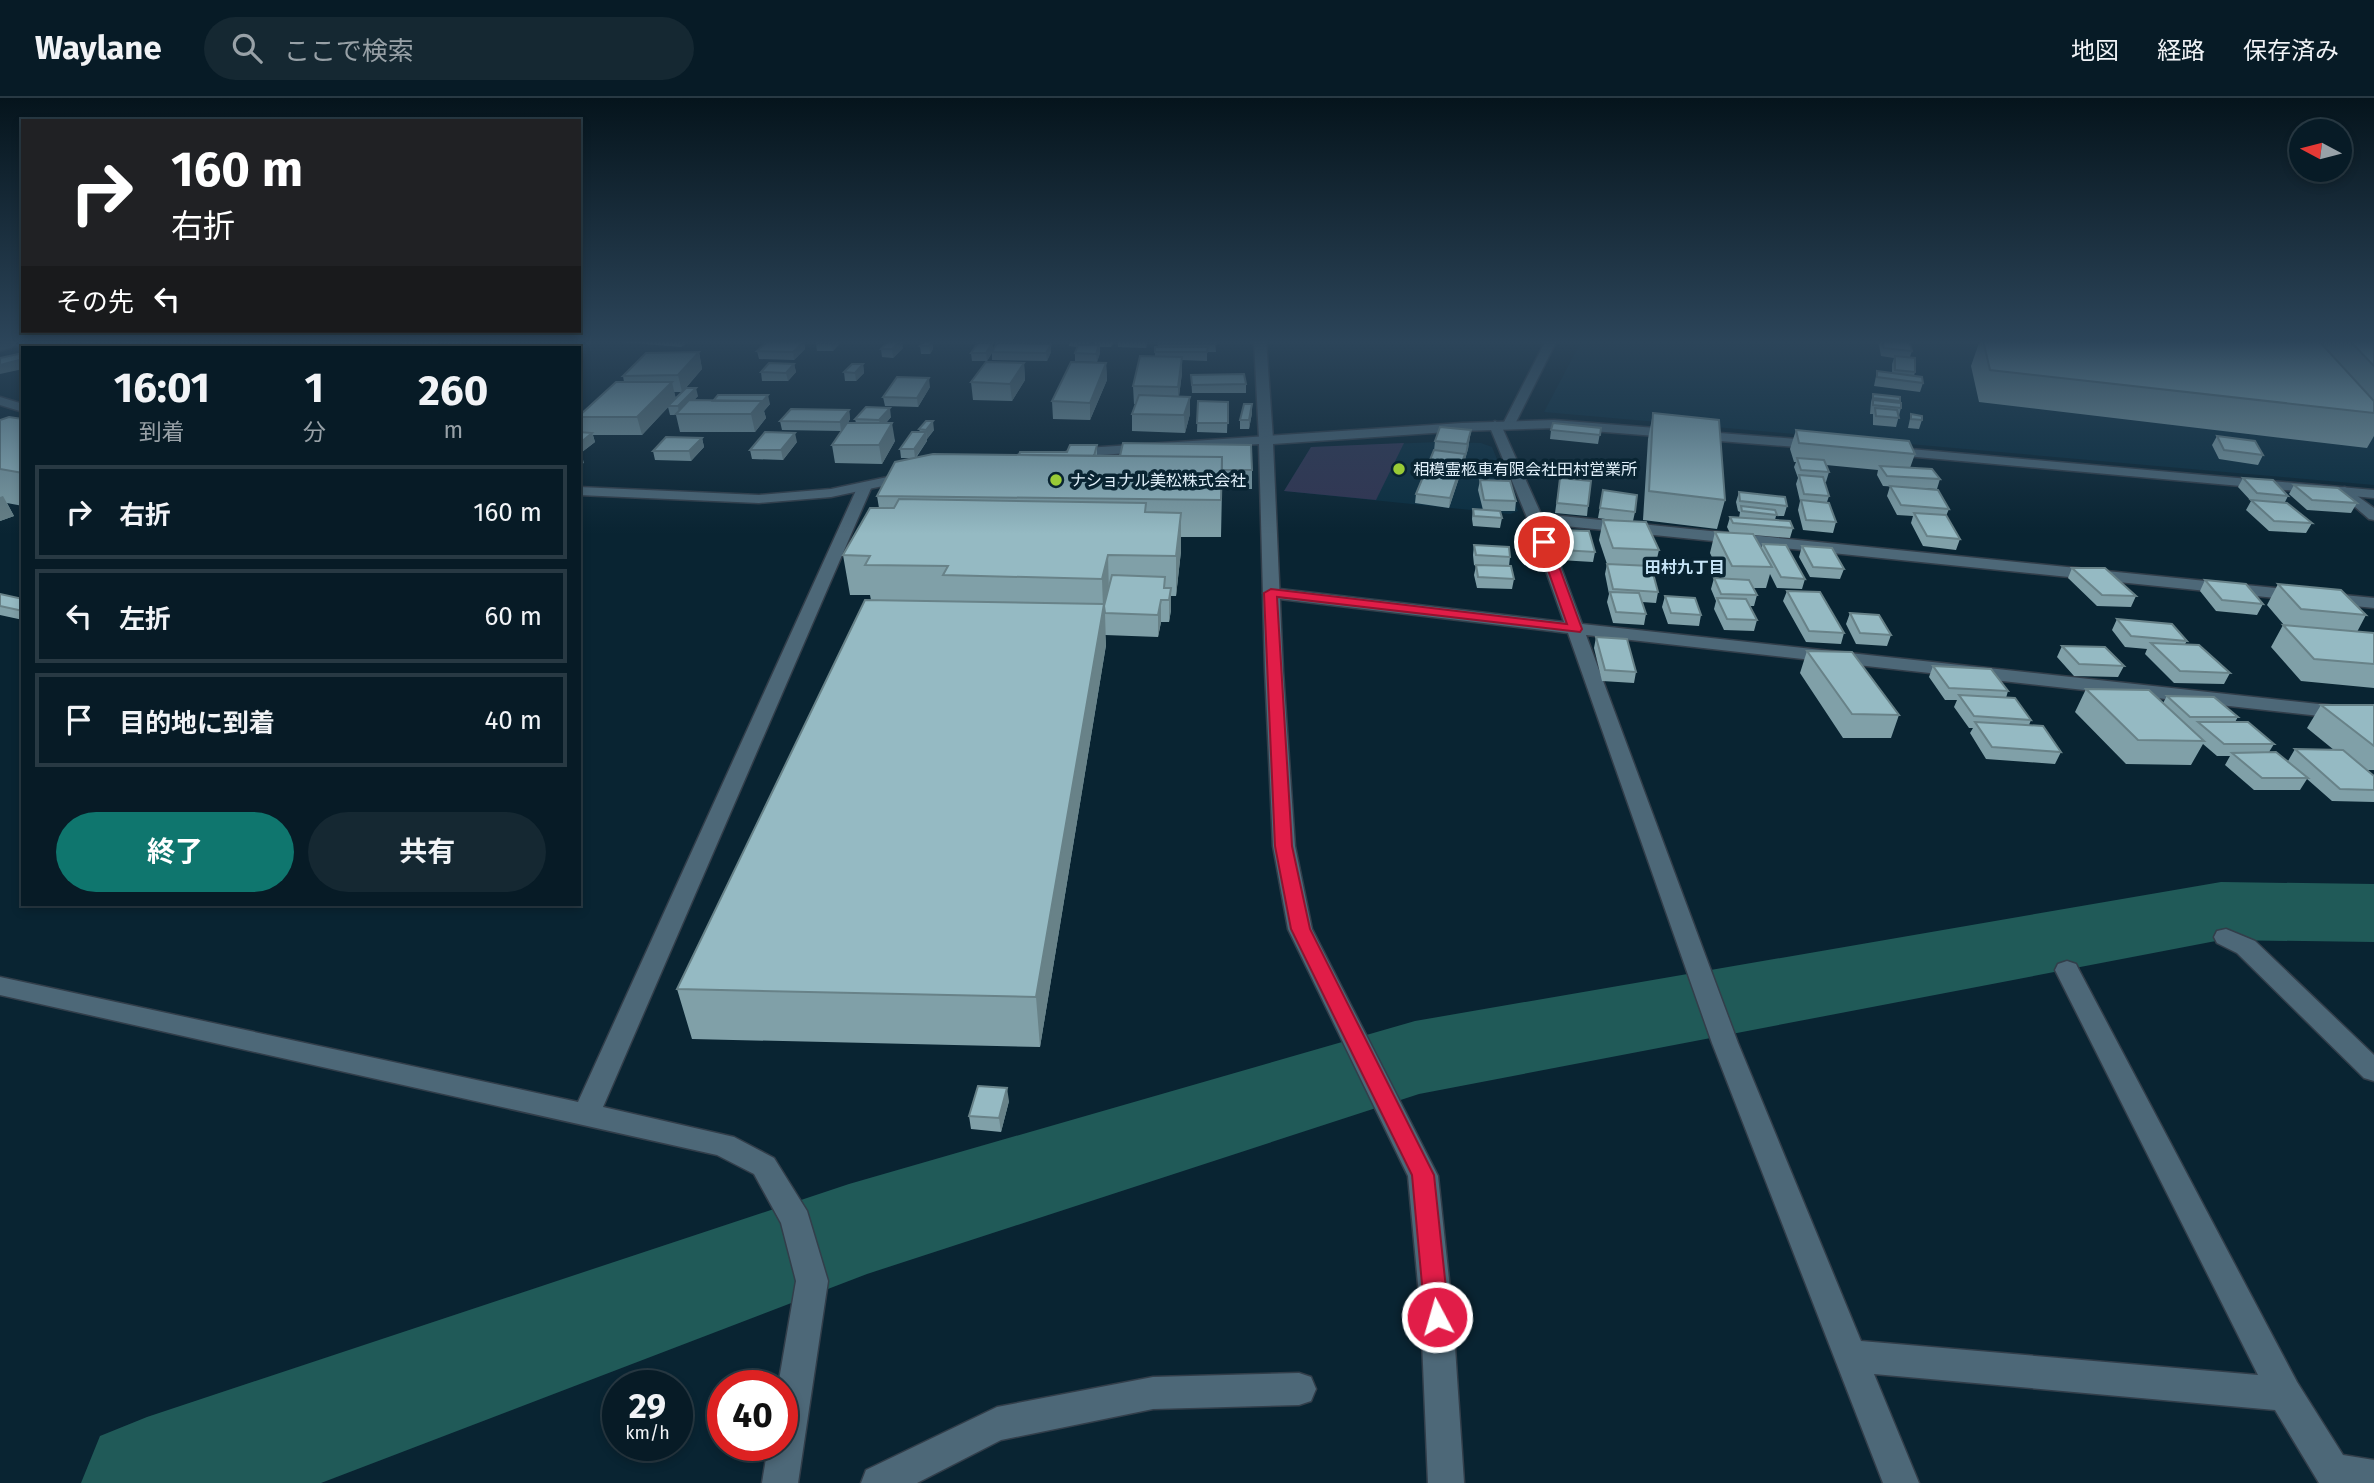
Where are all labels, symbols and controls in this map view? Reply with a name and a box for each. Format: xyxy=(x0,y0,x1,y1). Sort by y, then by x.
search box xyxy=(204,17,694,80)
text: Waylane xyxy=(35,28,162,68)
icon: search xyxy=(228,29,266,67)
text: ここで検索 xyxy=(284,36,414,67)
text: 地図 xyxy=(2071,37,2119,65)
text: 経路 xyxy=(2157,37,2205,65)
text: 保存済み xyxy=(2243,37,2339,65)
north arrow xyxy=(2289,119,2352,182)
map controls xyxy=(2289,119,2352,182)
text: 160 m xyxy=(171,140,303,199)
icon: right xyxy=(56,147,147,238)
text: 右折 xyxy=(171,207,235,245)
icon: left xyxy=(148,280,186,318)
text: その先 xyxy=(56,287,134,318)
text: 16:01 xyxy=(114,363,210,413)
text: 1 xyxy=(304,363,324,413)
text: 260 xyxy=(418,366,488,416)
text: m xyxy=(443,416,463,444)
text: 到着 xyxy=(139,418,185,446)
text: 分 xyxy=(303,418,326,446)
place label: 相模霊柩車有限会社田村営業所 xyxy=(1413,460,1637,479)
marker: 相模霊柩車有限会社田村営業所 xyxy=(1391,461,1407,477)
place label: ナショナル美松株式会社 xyxy=(1070,471,1246,490)
marker: ナショナル美松株式会社 xyxy=(1048,472,1064,488)
icon: right xyxy=(60,493,98,531)
text: 160 m xyxy=(473,497,542,528)
text: 右折 xyxy=(119,500,171,531)
pin xyxy=(1514,512,1574,572)
icon: arrive xyxy=(1525,523,1563,561)
district label: 田村九丁目 xyxy=(1645,558,1725,577)
icon: left xyxy=(60,597,98,635)
text: 60 m xyxy=(484,601,542,632)
text: 左折 xyxy=(119,604,171,635)
icon: arrive xyxy=(60,701,98,739)
text: 40 m xyxy=(484,705,542,736)
text: 目的地に到着 xyxy=(119,708,275,739)
button: 終了 xyxy=(56,812,294,892)
button: 共有 xyxy=(308,812,546,892)
position arrow xyxy=(1400,1280,1474,1354)
speed limit sign: 40 xyxy=(707,1370,798,1461)
text: 29 xyxy=(629,1385,666,1427)
text: km/h xyxy=(625,1422,670,1444)

